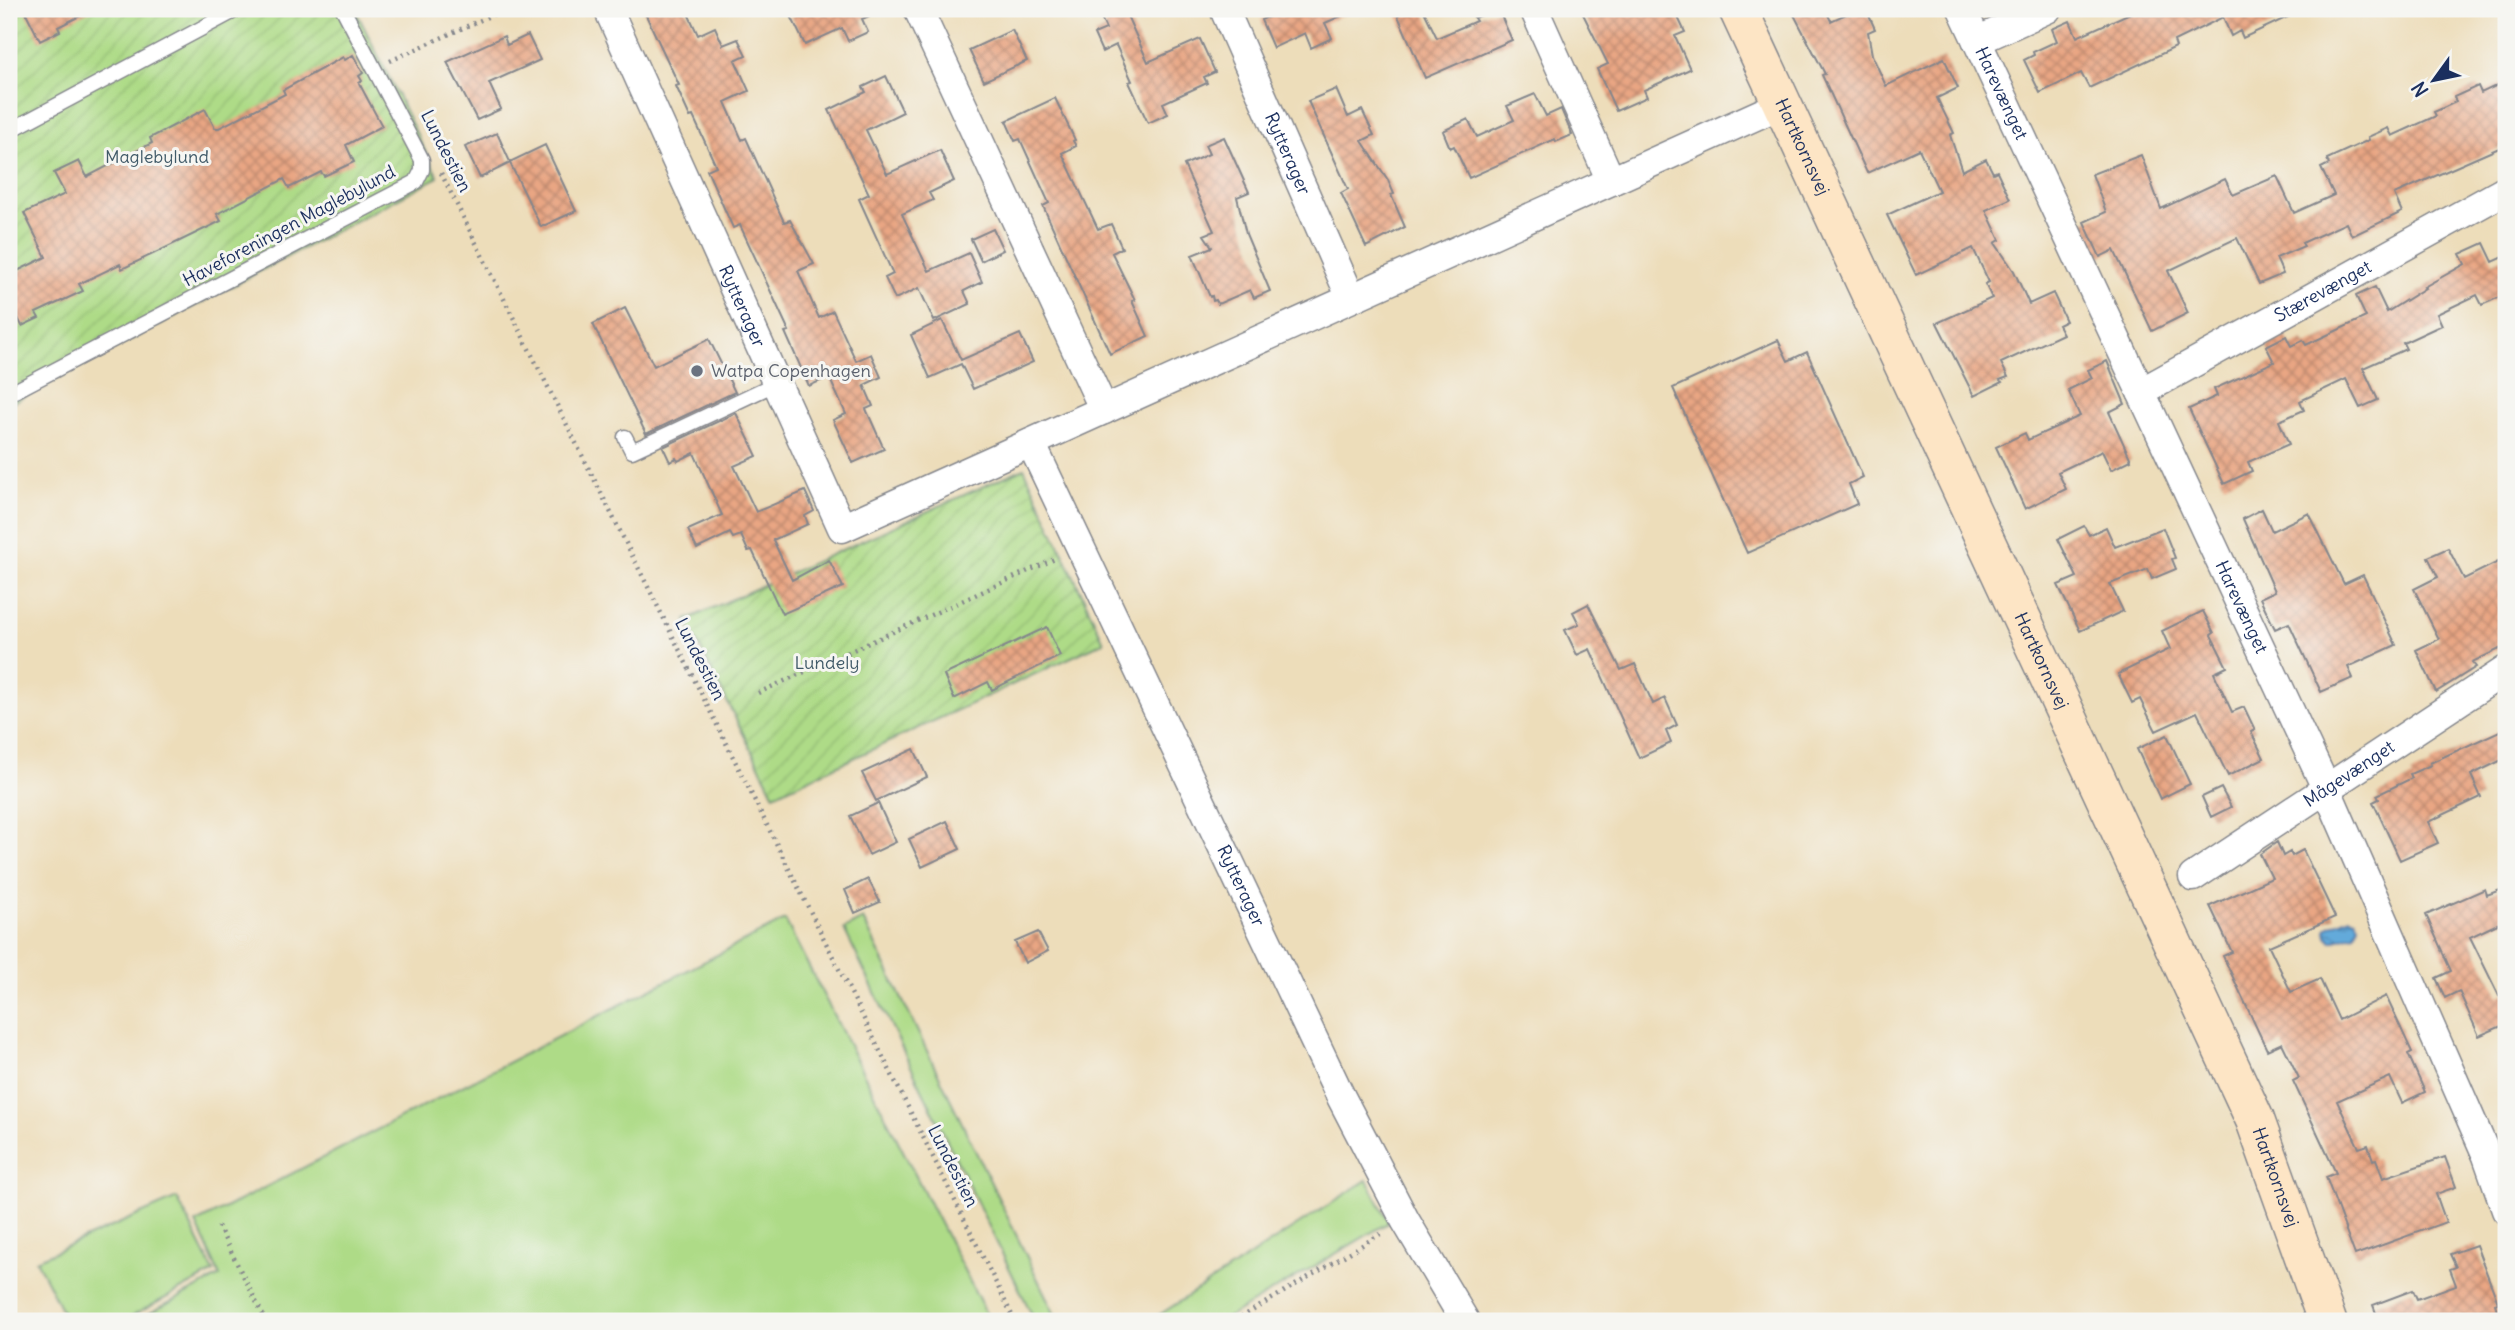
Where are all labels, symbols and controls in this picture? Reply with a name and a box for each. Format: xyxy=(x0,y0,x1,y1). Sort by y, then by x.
street label: Harevænget xyxy=(1970,43,2033,143)
north arrow xyxy=(2400,46,2470,116)
text: N xyxy=(2406,77,2433,101)
street label: Hartkornsvej xyxy=(1770,94,1835,199)
street label: Lundestien xyxy=(416,106,477,196)
street label: Rytterager xyxy=(1260,109,1316,199)
park label: Maglebylund xyxy=(105,145,209,168)
street label: Haveforeningen Maglebylund xyxy=(179,159,399,291)
street label: Stærevænget xyxy=(2270,255,2375,327)
street label: Rytterager xyxy=(714,261,771,351)
place label: Watpa Copenhagen xyxy=(711,359,871,382)
marker: Watpa Copenhagen xyxy=(689,363,705,379)
street label: Harevænget xyxy=(2210,557,2273,657)
street label: Hartkornsvej xyxy=(2009,609,2074,713)
street label: Lundestien xyxy=(670,614,731,704)
park label: Lundely xyxy=(795,651,859,674)
street label: Mågevænget xyxy=(2299,735,2399,812)
street label: Rytterager xyxy=(1212,841,1271,931)
street label: Lundestien xyxy=(923,1121,984,1211)
street label: Hartkornsvej xyxy=(2247,1124,2304,1230)

